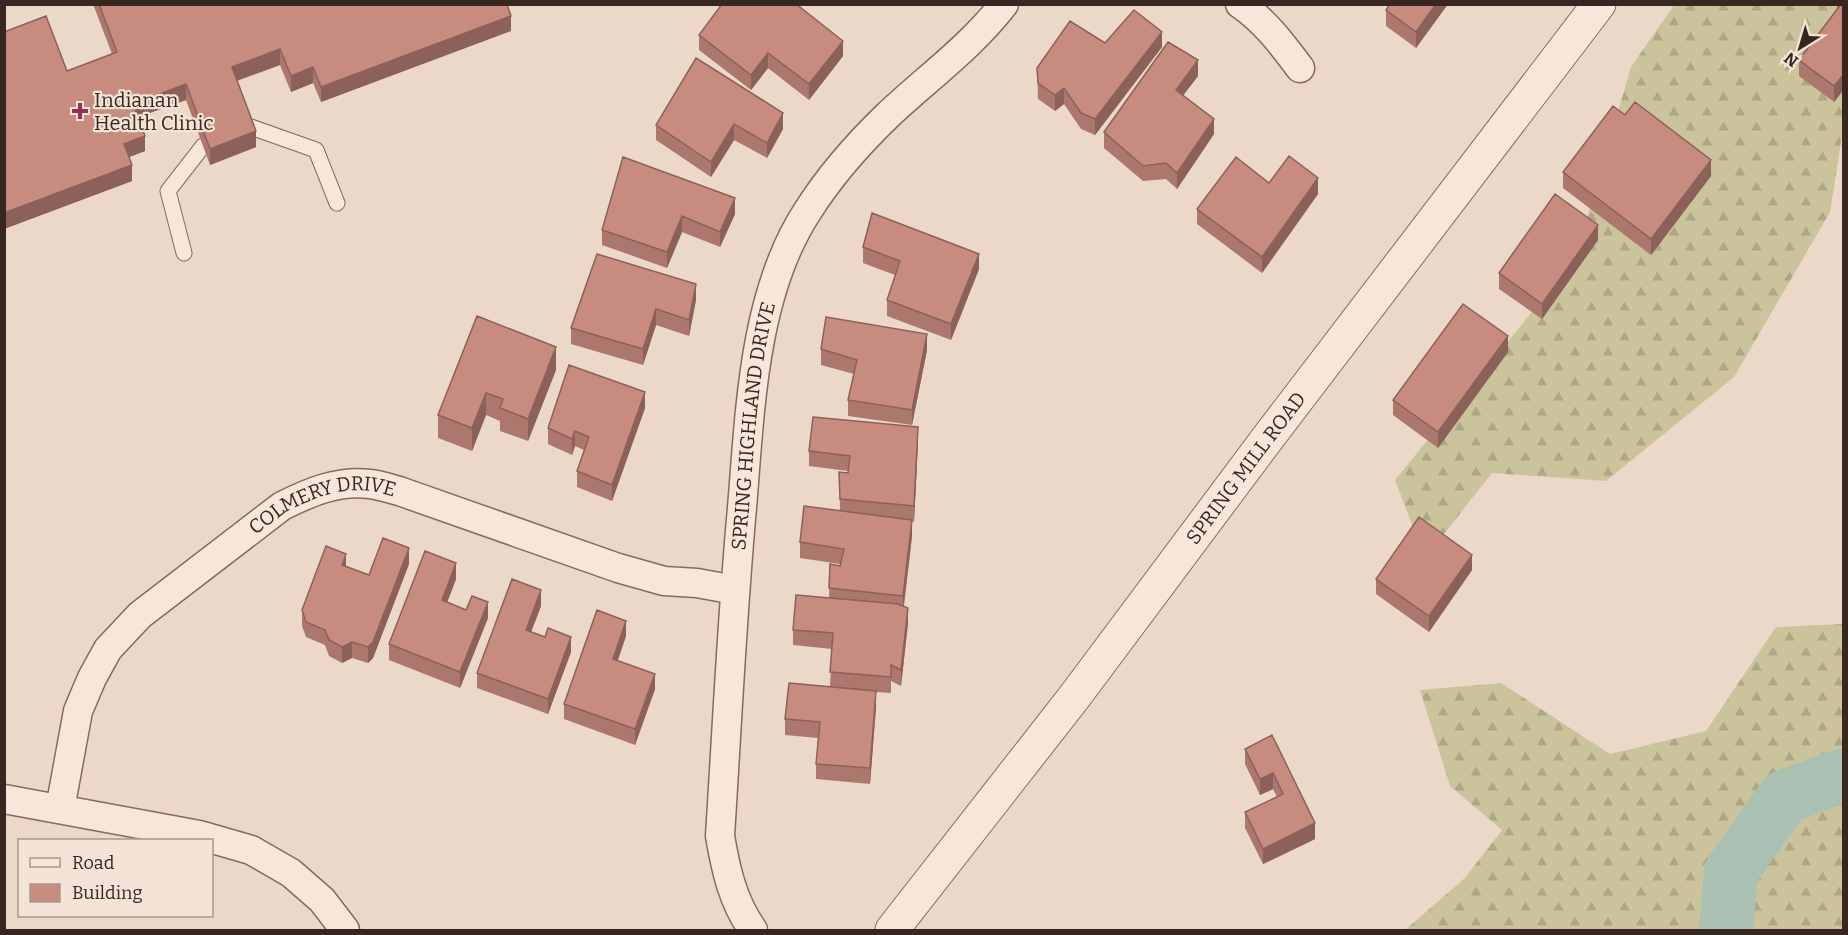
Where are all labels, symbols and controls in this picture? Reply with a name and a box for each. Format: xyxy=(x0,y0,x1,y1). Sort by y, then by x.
north arrow xyxy=(1770,18,1830,78)
text: N xyxy=(1781,48,1802,71)
place label: Indianan Health Clinic xyxy=(94,88,214,135)
marker: Indianan Health Clinic xyxy=(71,102,89,120)
street label: SPRING HIGHLAND DRIVE xyxy=(726,299,780,551)
street label: SPRING MILL ROAD xyxy=(1181,387,1311,549)
street label: COLMERY DRIVE xyxy=(244,471,399,539)
legend xyxy=(18,839,213,917)
text: Road xyxy=(72,852,115,874)
text: Building xyxy=(72,882,143,904)

